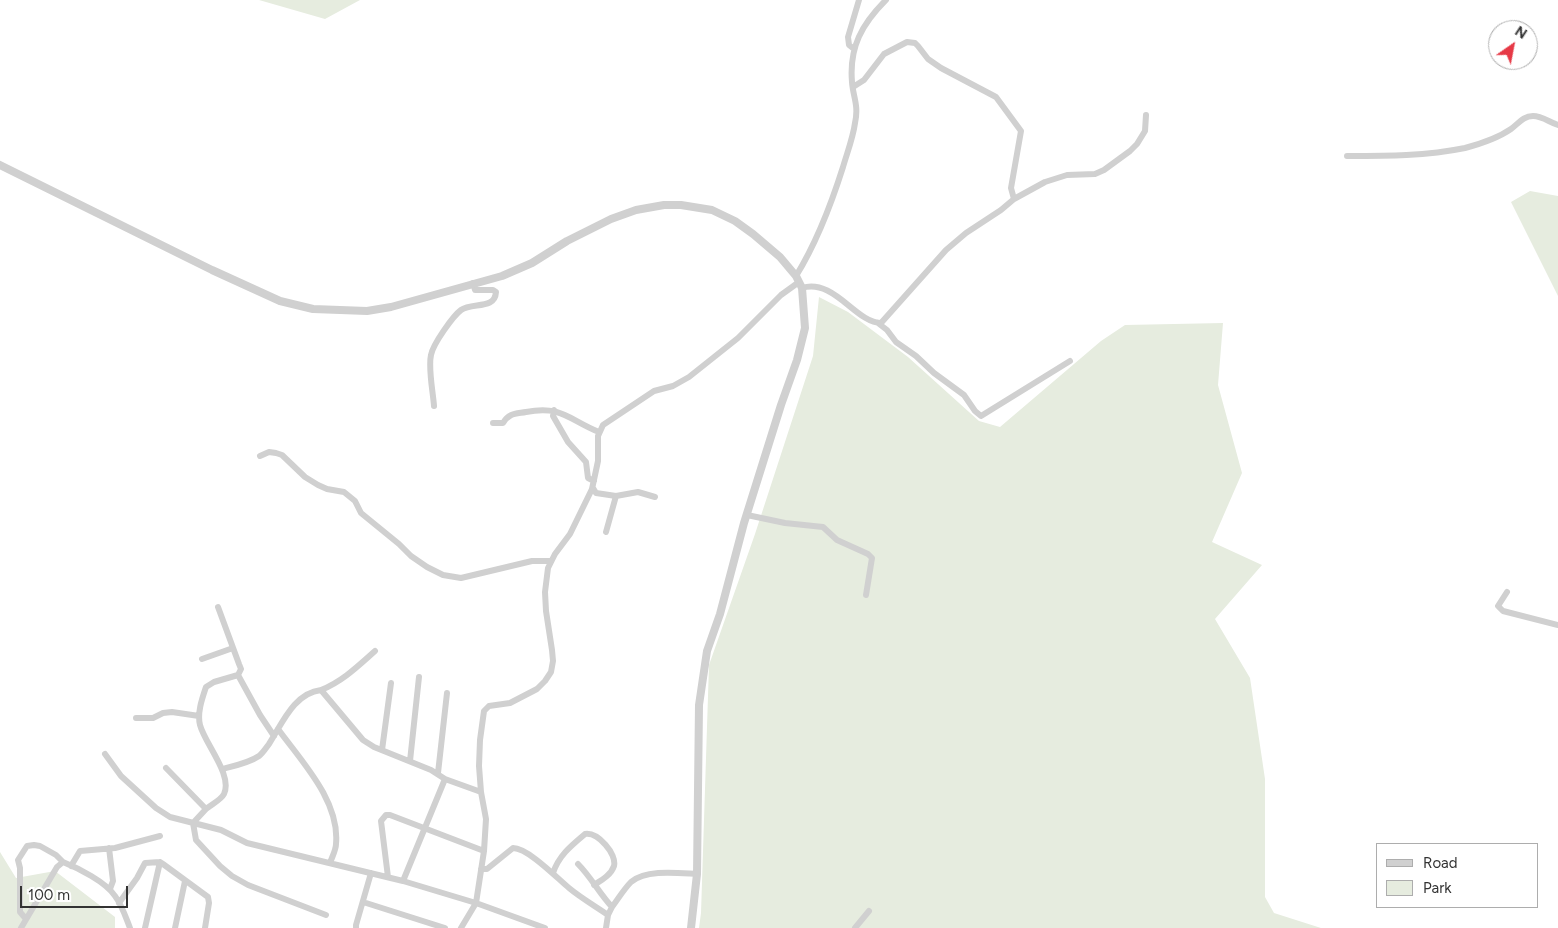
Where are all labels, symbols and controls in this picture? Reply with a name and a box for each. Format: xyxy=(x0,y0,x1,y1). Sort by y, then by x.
north arrow xyxy=(1488,20,1538,70)
text: N xyxy=(1512,23,1530,43)
legend xyxy=(1376,843,1538,908)
text: Road xyxy=(1423,854,1458,872)
scale bar xyxy=(22,876,130,908)
text: Park xyxy=(1423,879,1452,897)
text: 100 m xyxy=(28,886,70,904)

